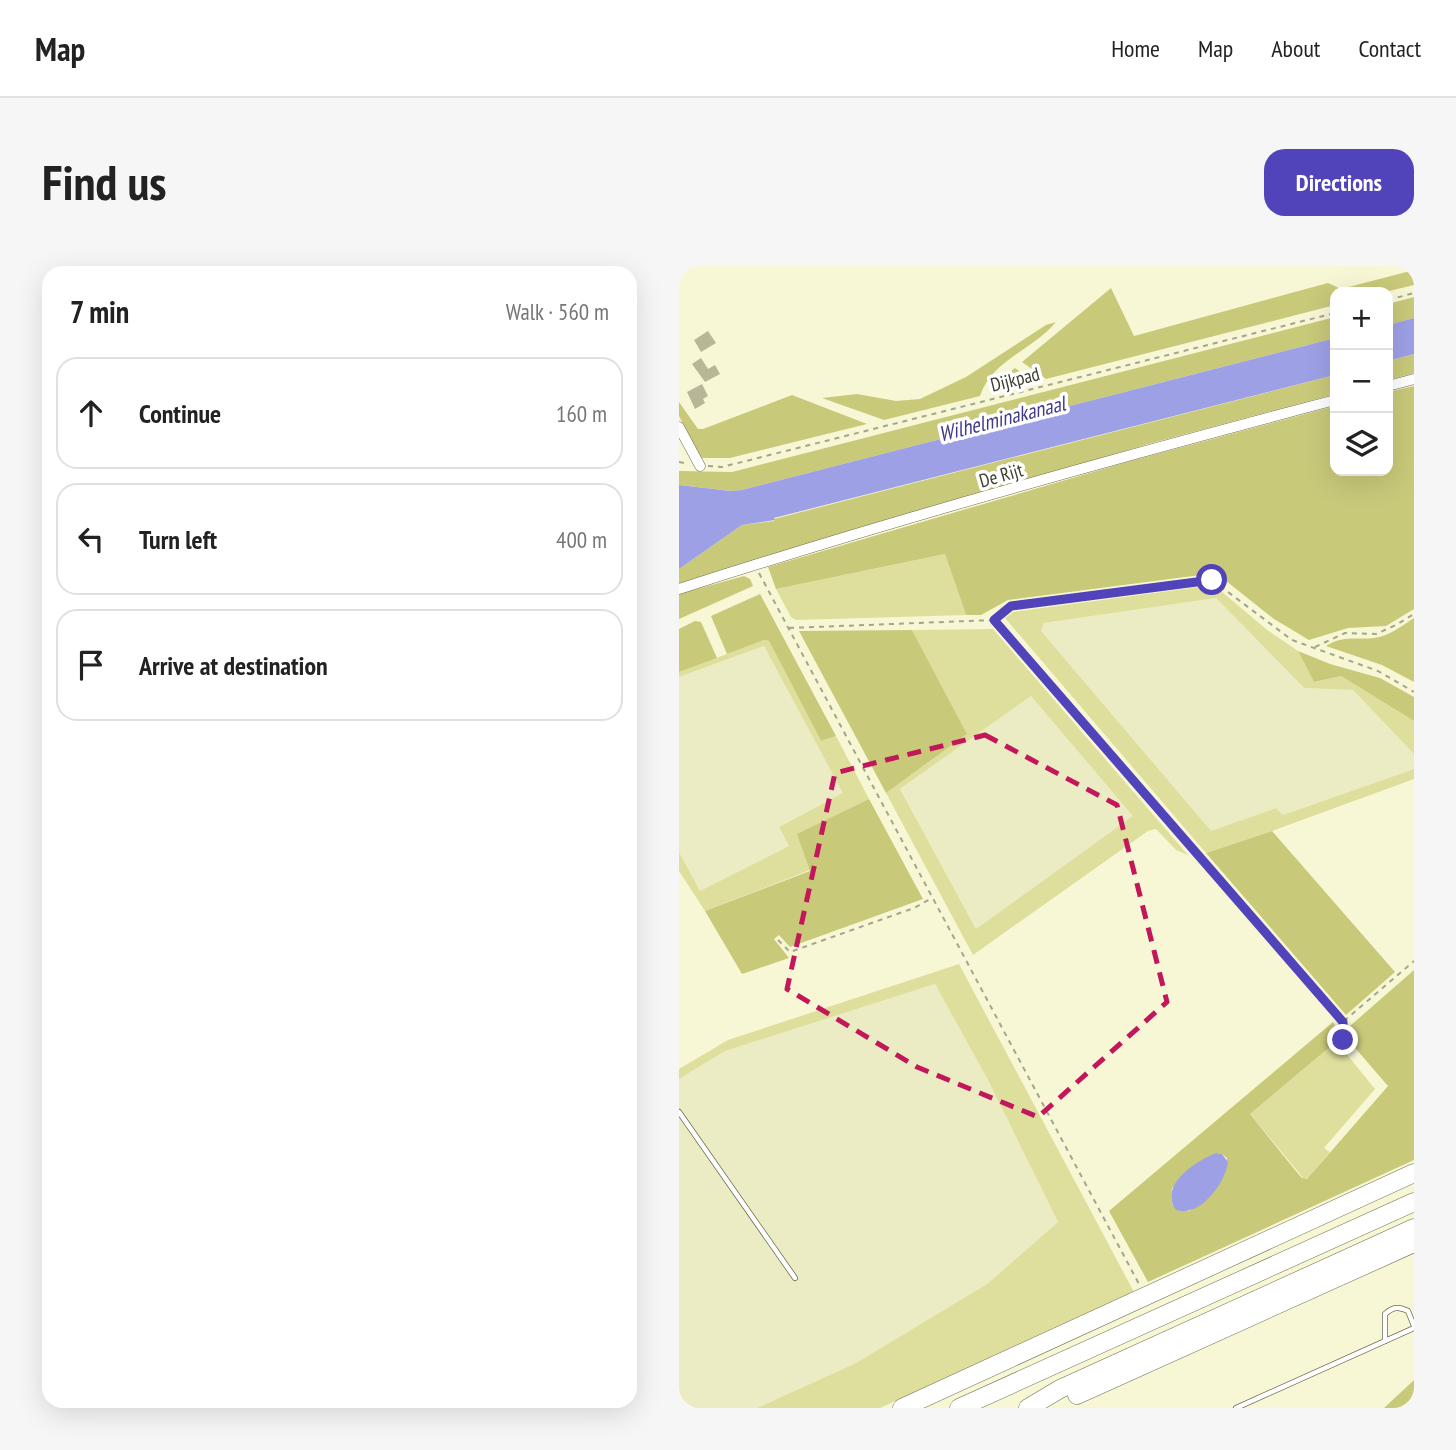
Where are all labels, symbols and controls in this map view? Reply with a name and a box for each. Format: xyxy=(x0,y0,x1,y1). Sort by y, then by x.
text: Map xyxy=(35,27,85,70)
text: Home xyxy=(1111,33,1160,64)
text: Map xyxy=(1198,33,1233,64)
text: About xyxy=(1271,33,1320,64)
text: Contact xyxy=(1358,33,1421,64)
button: Directions xyxy=(1264,149,1414,216)
text: Find us xyxy=(42,150,166,214)
map controls xyxy=(1330,287,1393,476)
button: + xyxy=(1330,287,1393,350)
text: 7 min xyxy=(70,292,129,331)
text: Walk · 560 m xyxy=(506,297,609,326)
button: − xyxy=(1330,350,1393,413)
street label: Dijkpad xyxy=(988,361,1042,397)
water label: Wilhelminakanaal xyxy=(936,389,1070,447)
icon: ahead xyxy=(72,394,110,432)
text: Continue xyxy=(139,397,221,430)
text: 160 m xyxy=(556,399,607,428)
button: layers xyxy=(1330,413,1393,476)
street label: De Rijt xyxy=(976,457,1026,493)
icon: left xyxy=(72,520,110,558)
text: Turn left xyxy=(139,523,217,556)
text: 400 m xyxy=(556,525,607,554)
route start xyxy=(1196,564,1227,595)
icon: arrive xyxy=(72,646,110,684)
text: Arrive at destination xyxy=(139,649,328,682)
route end xyxy=(1327,1024,1358,1055)

